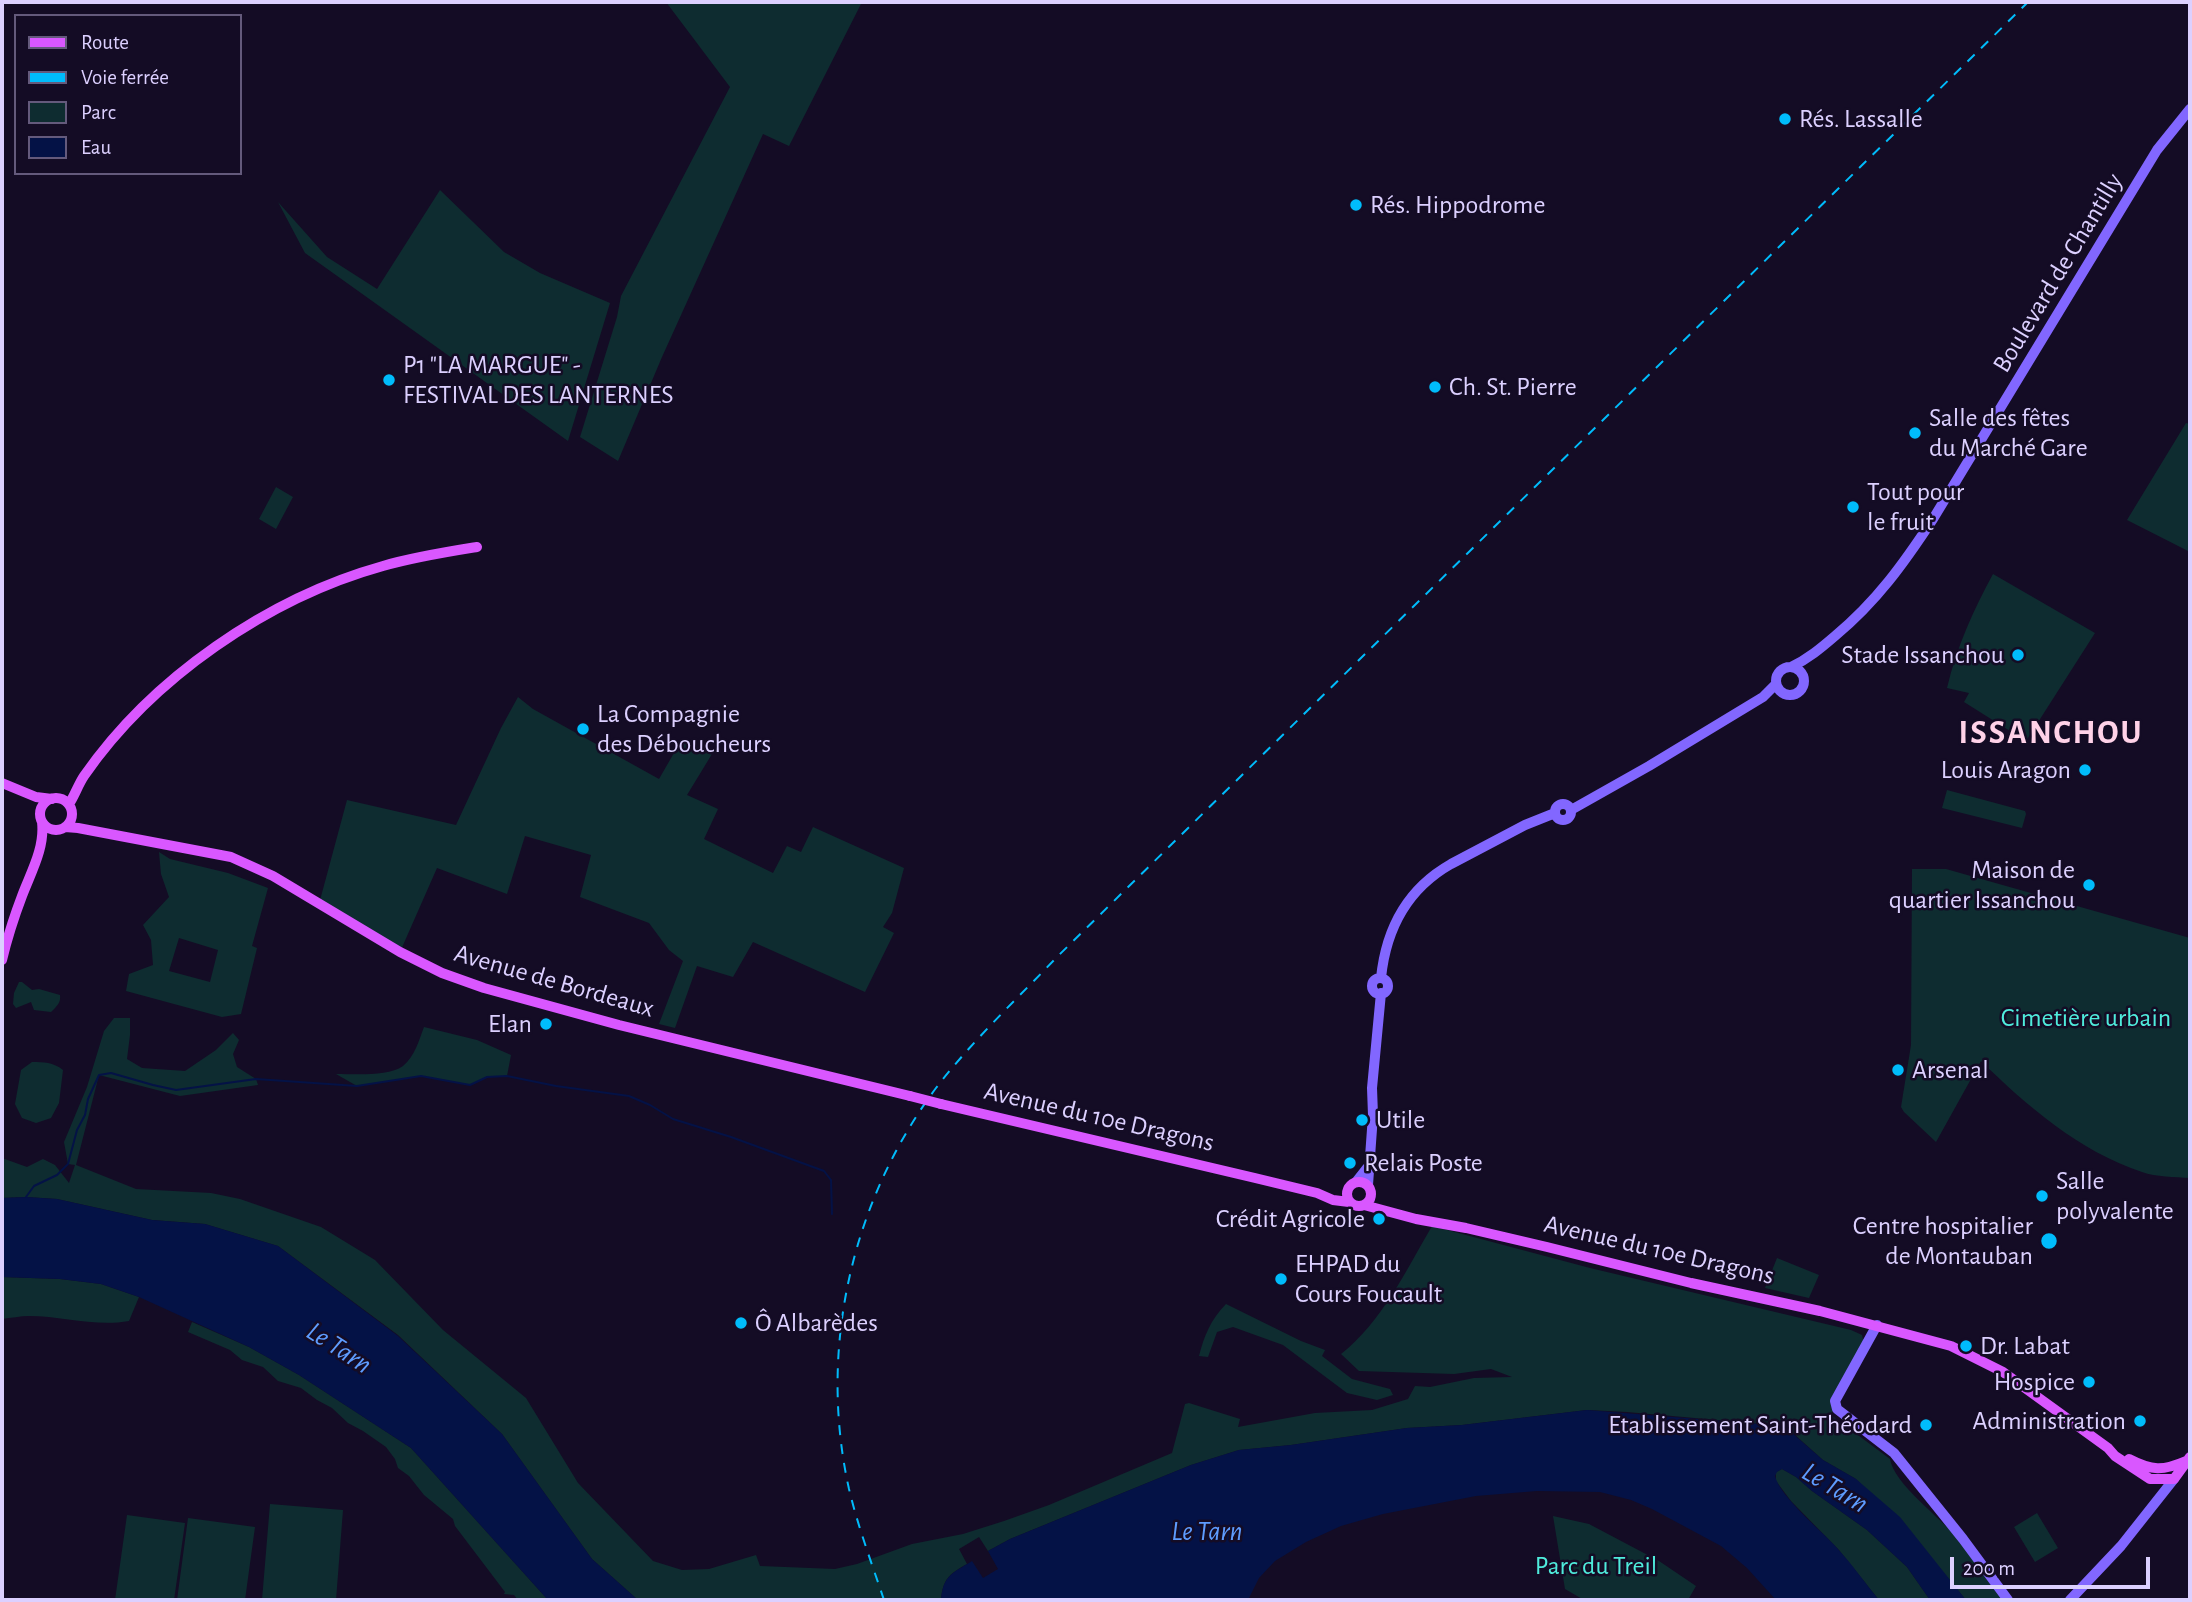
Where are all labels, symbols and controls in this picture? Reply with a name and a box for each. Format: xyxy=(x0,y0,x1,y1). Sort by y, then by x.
legend xyxy=(14,14,242,175)
text: Route xyxy=(81,32,129,53)
text: Voie ferrée xyxy=(81,67,169,88)
text: Parc xyxy=(81,102,116,123)
place label: Rés. Lassalle xyxy=(1799,103,1923,135)
marker: Rés. Lassalle xyxy=(1777,111,1793,127)
text: Eau xyxy=(81,137,111,158)
street label: Boulevard de Chantilly xyxy=(1986,168,2130,378)
place label: Rés. Hippodrome xyxy=(1370,189,1545,221)
marker: Rés. Hippodrome xyxy=(1348,197,1364,213)
place label: P1 "LA MARGUE" - FESTIVAL DES LANTERNES xyxy=(403,349,674,410)
place label: Ch. St. Pierre xyxy=(1449,371,1577,403)
marker: P1 "LA MARGUE" - FESTIVAL DES LANTERNES xyxy=(381,372,397,388)
marker: Ch. St. Pierre xyxy=(1427,379,1443,395)
place label: Salle des fêtes du Marché Gare xyxy=(1929,402,2088,464)
marker: Salle des fêtes du Marché Gare xyxy=(1907,425,1923,441)
place label: Tout pour le fruit xyxy=(1867,476,1964,538)
marker: Tout pour le fruit xyxy=(1845,499,1861,515)
place label: Stade Issanchou xyxy=(1841,639,2004,671)
marker: Stade Issanchou xyxy=(2010,647,2026,663)
place label: La Compagnie des Déboucheurs xyxy=(597,698,771,760)
district label: ISSANCHOU xyxy=(1960,713,2142,753)
marker: La Compagnie des Déboucheurs xyxy=(575,721,591,737)
place label: Louis Aragon xyxy=(1941,754,2071,786)
marker: Louis Aragon xyxy=(2077,762,2093,778)
place label: Maison de quartier Issanchou xyxy=(1889,854,2075,916)
marker: Maison de quartier Issanchou xyxy=(2081,877,2097,893)
street label: Avenue de Bordeaux xyxy=(450,938,658,1024)
park label: Cimetière urbain xyxy=(2001,1002,2171,1034)
place label: Elan xyxy=(488,1008,532,1040)
marker: Elan xyxy=(538,1016,554,1032)
place label: Arsenal xyxy=(1912,1054,1989,1086)
marker: Arsenal xyxy=(1890,1062,1906,1078)
street label: Avenue du 10e Dragons xyxy=(981,1075,1217,1159)
place label: Utile xyxy=(1376,1104,1425,1136)
marker: Utile xyxy=(1354,1112,1370,1128)
place label: Relais Poste xyxy=(1364,1147,1483,1179)
marker: Relais Poste xyxy=(1342,1155,1358,1171)
place label: Salle polyvalente xyxy=(2056,1165,2174,1226)
marker: Salle polyvalente xyxy=(2034,1188,2050,1204)
place label: Crédit Agricole xyxy=(1216,1203,1365,1235)
street label: Avenue du 10e Dragons xyxy=(1541,1208,1777,1292)
place label: Centre hospitalier de Montauban xyxy=(1853,1210,2033,1272)
marker: Crédit Agricole xyxy=(1371,1211,1387,1227)
marker: Centre hospitalier de Montauban xyxy=(2039,1231,2059,1251)
place label: EHPAD du Cours Foucault xyxy=(1295,1248,1442,1310)
marker: EHPAD du Cours Foucault xyxy=(1273,1271,1289,1287)
place label: Ô Albarèdes xyxy=(755,1307,878,1339)
water label: Le Tarn xyxy=(300,1314,378,1382)
marker: Ô Albarèdes xyxy=(733,1315,749,1331)
place label: Dr. Labat xyxy=(1980,1330,2070,1362)
marker: Dr. Labat xyxy=(1958,1338,1974,1354)
place label: Hospice xyxy=(1994,1366,2075,1398)
marker: Hospice xyxy=(2081,1374,2097,1390)
place label: Administration xyxy=(1973,1405,2126,1437)
place label: Etablissement Saint-Théodard xyxy=(1608,1409,1912,1441)
marker: Administration xyxy=(2132,1413,2148,1429)
marker: Etablissement Saint-Théodard xyxy=(1918,1417,1934,1433)
water label: Le Tarn xyxy=(1796,1455,1874,1521)
water label: Le Tarn xyxy=(1171,1515,1243,1549)
scale bar xyxy=(1954,1542,2154,1586)
park label: Parc du Treil xyxy=(1535,1550,1657,1582)
text: 200 m xyxy=(1963,1558,2015,1579)

